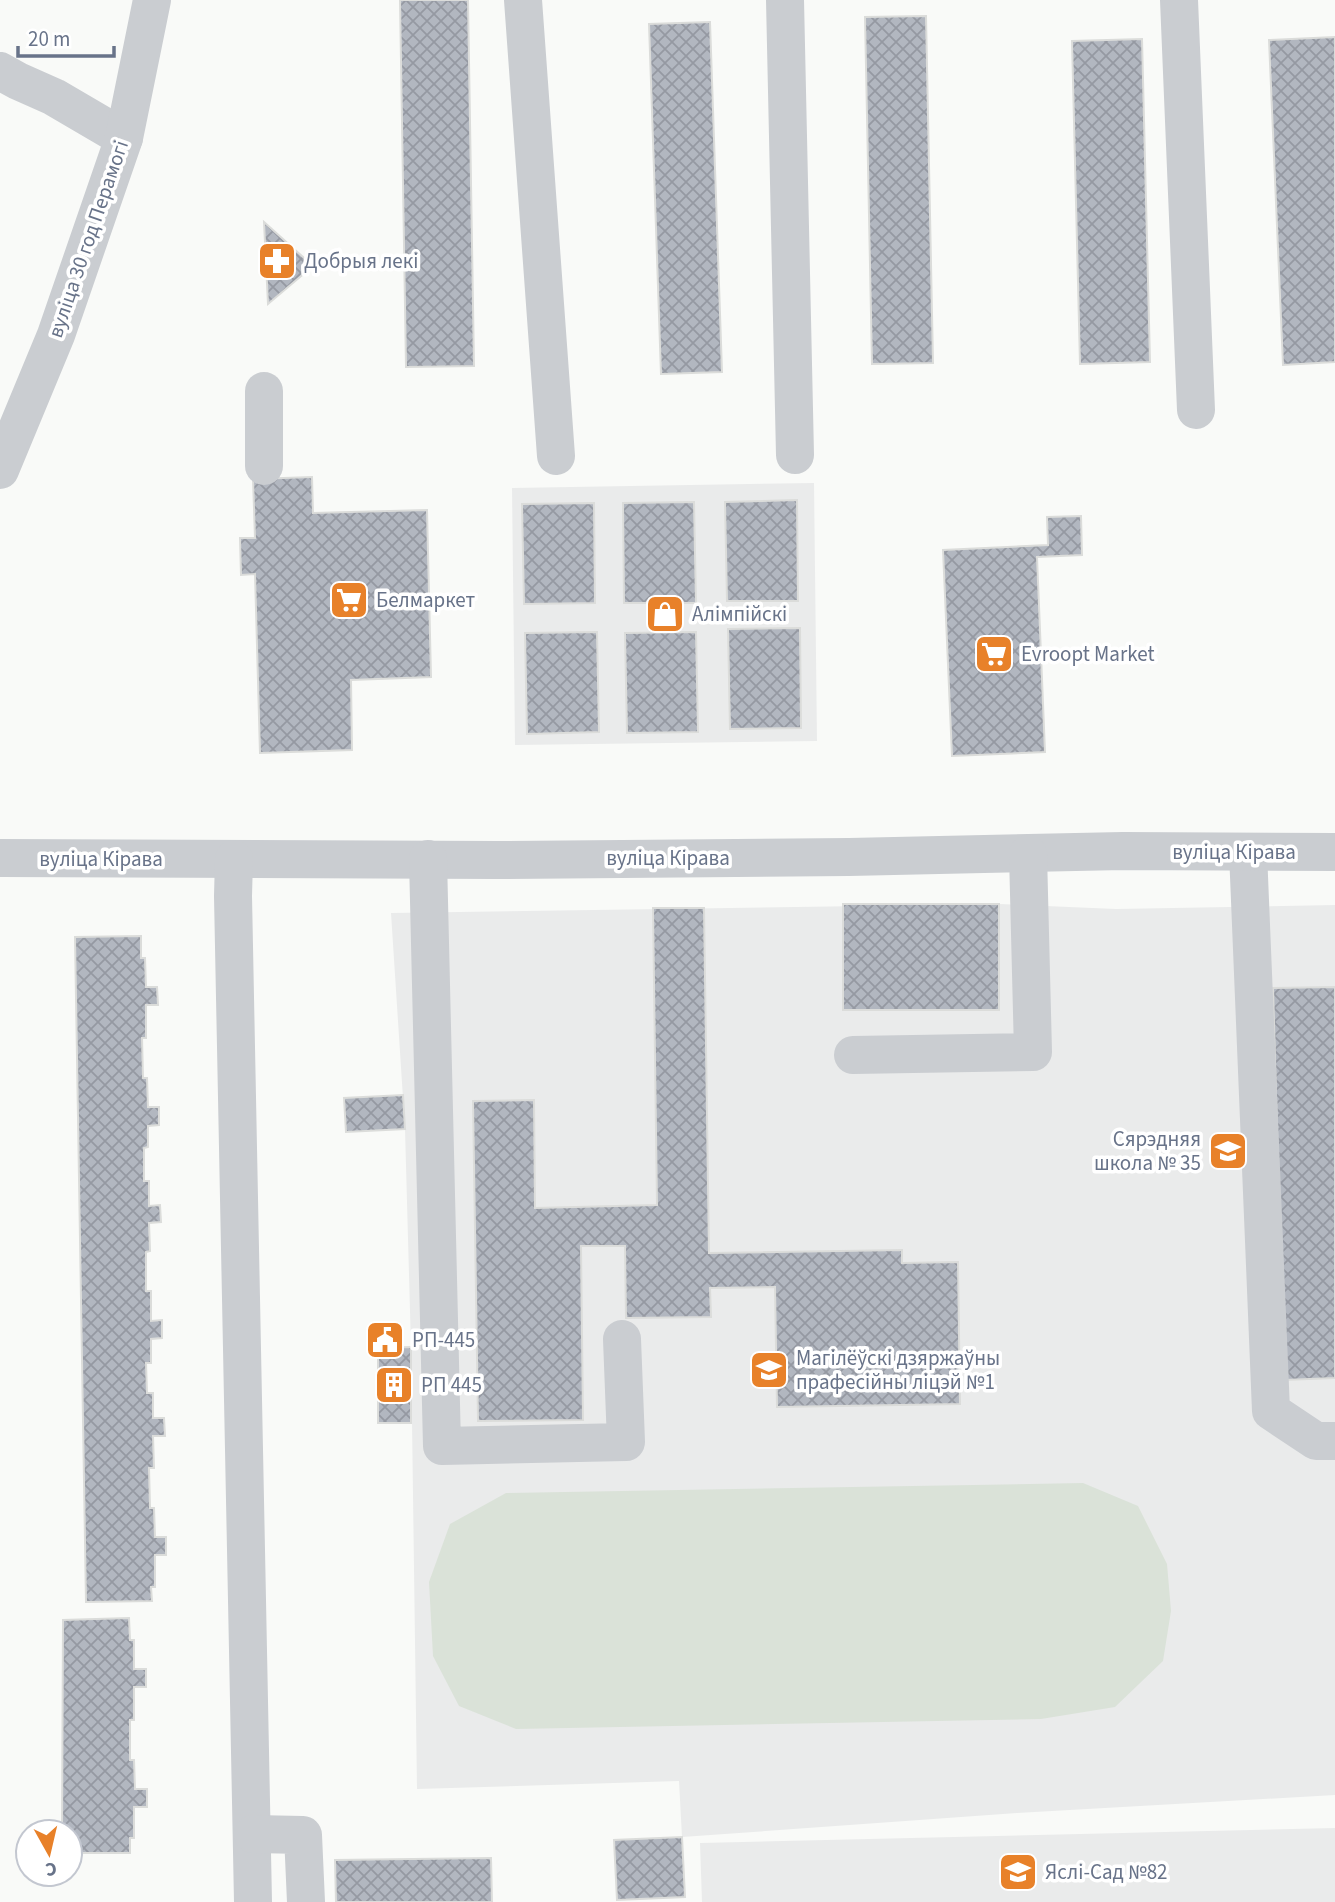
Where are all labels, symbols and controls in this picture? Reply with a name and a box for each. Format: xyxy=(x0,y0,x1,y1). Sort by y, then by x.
scale bar xyxy=(18,14,114,58)
text: 20 m xyxy=(28,24,70,54)
street label: вуліца 30 год Перамогі xyxy=(40,136,136,342)
pharmacy icon: Добрыя лекі xyxy=(256,240,298,282)
place label: Добрыя лекі xyxy=(304,246,418,276)
supermarket icon: Белмаркет xyxy=(328,579,370,621)
place label: Белмаркет xyxy=(376,585,476,615)
shop icon: Алімпійскі xyxy=(644,593,686,635)
place label: Алімпійскі xyxy=(692,599,787,629)
supermarket icon: Evroopt Market xyxy=(973,633,1015,675)
place label: Evroopt Market xyxy=(1021,639,1155,669)
street label: вуліца Кірава xyxy=(1172,837,1296,867)
street label: вуліца Кірава xyxy=(606,843,730,873)
street label: вуліца Кірава xyxy=(39,844,163,874)
place label: Сярэдняя школа № 35 xyxy=(1094,1124,1201,1178)
school or university icon: Сярэдняя школа № 35 xyxy=(1207,1130,1249,1172)
public building icon: РП-445 xyxy=(364,1319,406,1361)
place label: РП-445 xyxy=(412,1325,475,1355)
place label: Магілёўскі дзяржаўны прафесійны ліцэй №1 xyxy=(796,1343,1000,1397)
school or university icon: Магілёўскі дзяржаўны прафесійны ліцэй №1 xyxy=(748,1349,790,1391)
building icon: РП 445 xyxy=(373,1364,415,1406)
place label: РП 445 xyxy=(421,1370,482,1400)
north arrow xyxy=(14,1818,84,1888)
school or university icon: Яслі-Сад №82 xyxy=(997,1851,1039,1893)
text: С xyxy=(44,1854,59,1882)
place label: Яслі-Сад №82 xyxy=(1045,1857,1168,1887)

